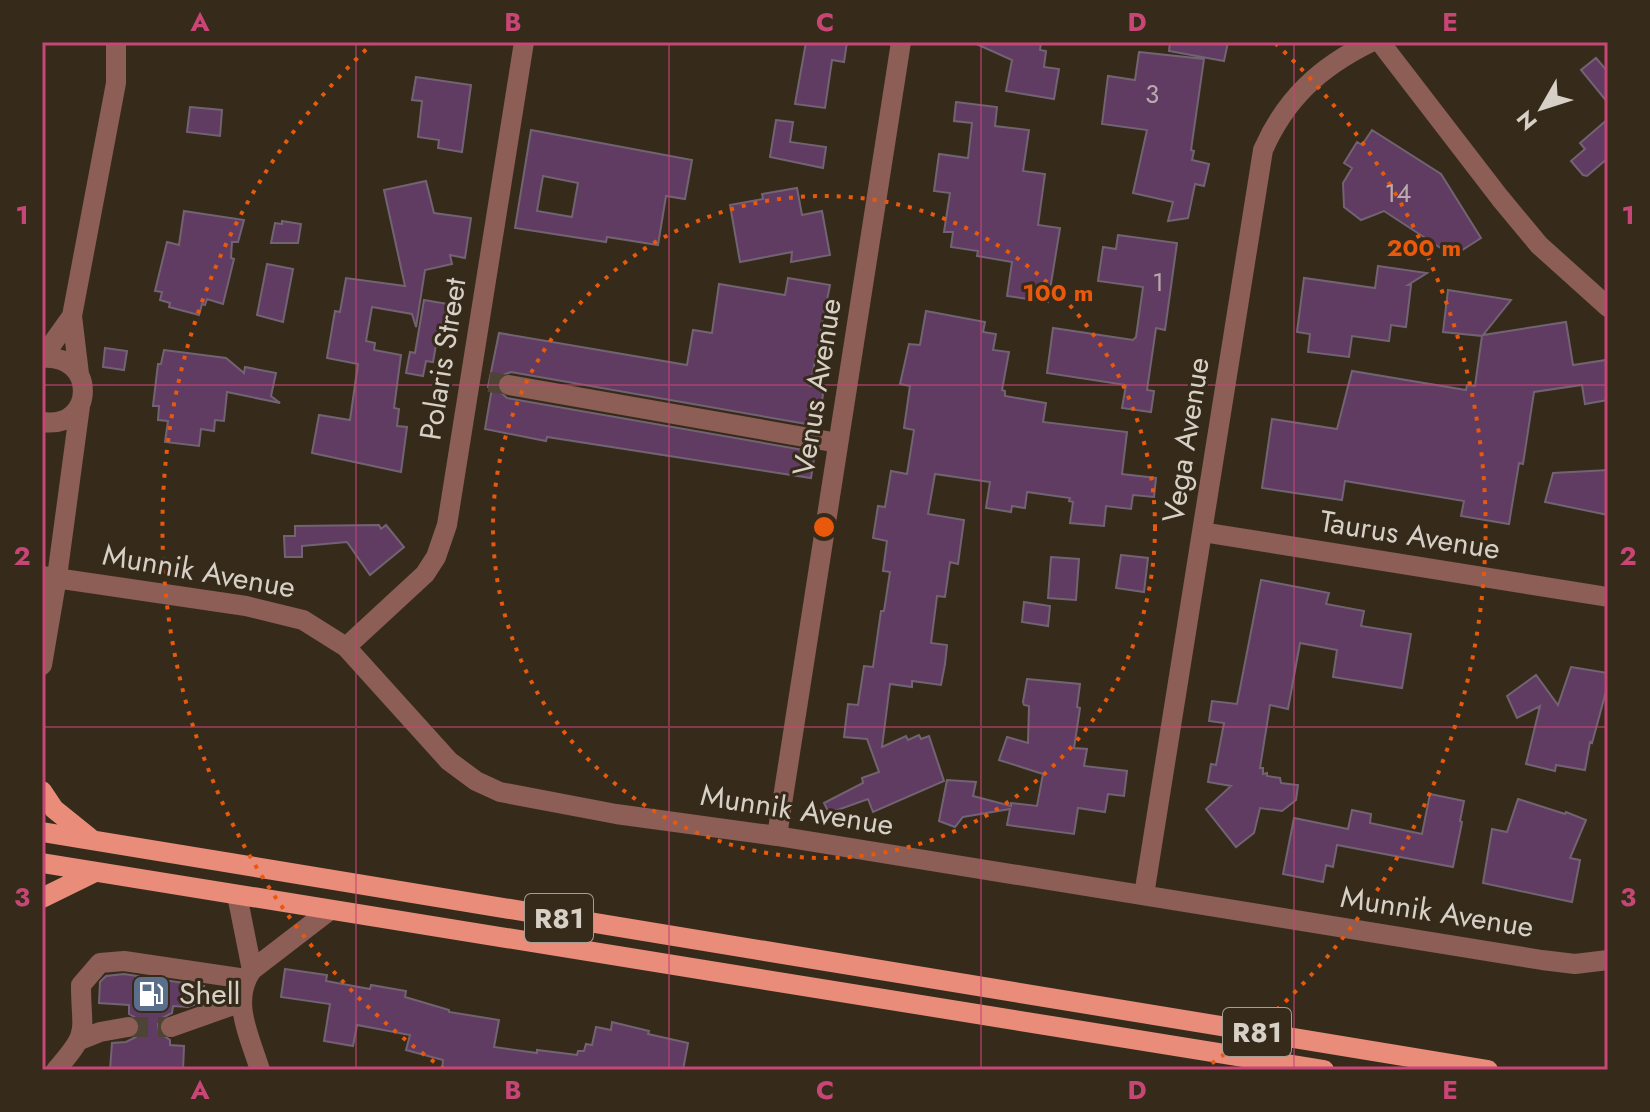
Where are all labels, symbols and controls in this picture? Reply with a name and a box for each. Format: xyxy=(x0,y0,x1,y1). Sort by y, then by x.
text: A xyxy=(189,3,210,41)
text: B xyxy=(504,3,522,41)
text: C xyxy=(816,3,834,41)
text: D xyxy=(1127,3,1147,41)
text: E xyxy=(1442,3,1458,41)
north arrow xyxy=(1502,68,1582,148)
house number: 3 xyxy=(1145,75,1159,113)
text: N xyxy=(1509,104,1544,137)
house number: 14 xyxy=(1385,174,1411,212)
text: 1 xyxy=(15,196,29,234)
text: 1 xyxy=(1621,196,1635,234)
text: 200 m xyxy=(1387,230,1461,265)
house number: 1 xyxy=(1152,263,1164,301)
street label: Polaris Street xyxy=(408,274,477,443)
text: 100 m xyxy=(1023,275,1093,310)
street label: Venus Avenue xyxy=(781,295,852,479)
street label: Vega Avenue xyxy=(1151,354,1220,526)
street label: Taurus Avenue xyxy=(1317,499,1503,570)
centre of rings xyxy=(810,513,838,541)
street label: Munnik Avenue xyxy=(99,532,299,609)
text: 2 xyxy=(13,537,31,575)
text: 2 xyxy=(1619,537,1637,575)
street label: Munnik Avenue xyxy=(697,773,897,846)
street label: Munnik Avenue xyxy=(1337,875,1537,948)
text: 3 xyxy=(14,878,30,916)
text: 3 xyxy=(1620,878,1636,916)
road number: R81 xyxy=(525,894,593,942)
place label: Shell xyxy=(179,972,240,1015)
fuel station icon: Shell xyxy=(130,973,172,1015)
road number: R81 xyxy=(1223,1008,1291,1056)
text: A xyxy=(189,1071,210,1109)
text: B xyxy=(504,1071,522,1109)
text: C xyxy=(816,1071,834,1109)
text: D xyxy=(1127,1071,1147,1109)
text: E xyxy=(1442,1071,1458,1109)

